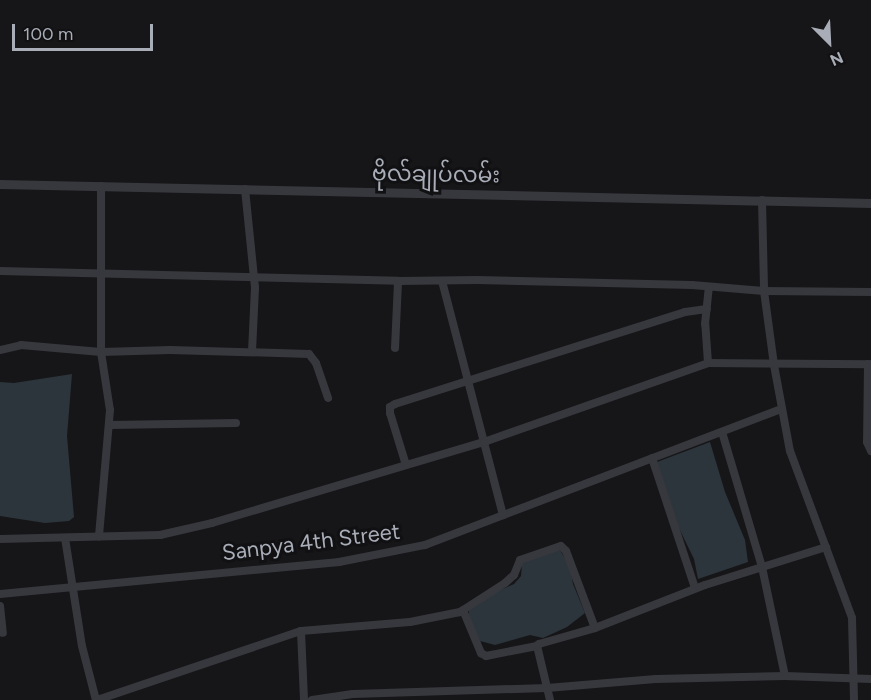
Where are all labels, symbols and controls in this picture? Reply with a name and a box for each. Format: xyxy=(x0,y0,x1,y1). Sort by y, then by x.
scale bar xyxy=(15,12,156,50)
north arrow xyxy=(799,12,859,72)
text: 100 m xyxy=(23,23,73,45)
text: N xyxy=(827,48,846,70)
street label: ဗိုလ်ချုပ်လမ်း xyxy=(372,160,500,188)
street label: Sanpya 4th Street xyxy=(221,518,401,566)

